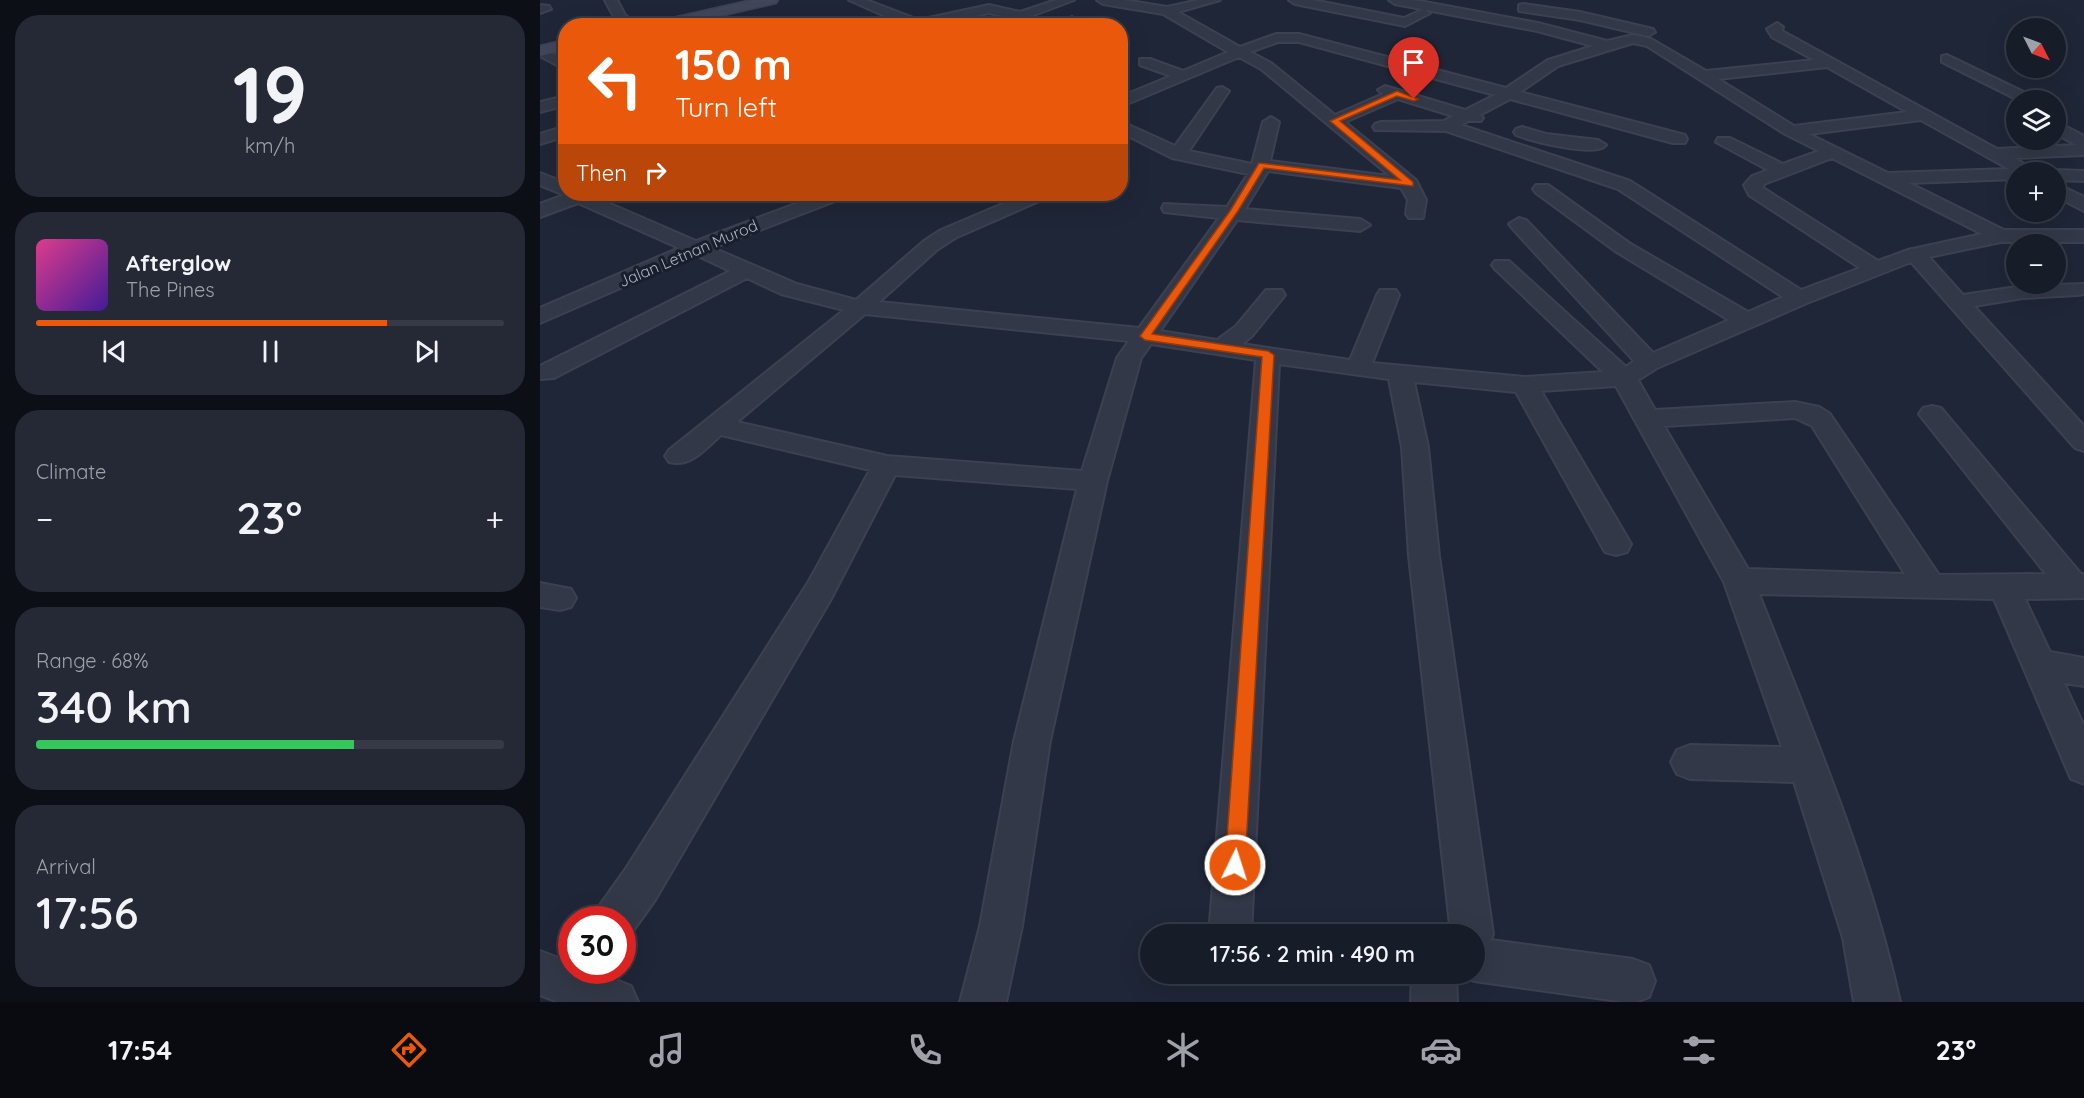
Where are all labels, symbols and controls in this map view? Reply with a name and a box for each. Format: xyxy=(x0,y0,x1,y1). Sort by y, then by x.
north arrow xyxy=(2006,18,2066,78)
map controls xyxy=(2006,18,2066,294)
pin xyxy=(1388,37,1439,99)
text: 150 m xyxy=(675,38,792,91)
icon: left xyxy=(576,42,654,120)
text: 19 xyxy=(233,45,307,143)
icon: arrive xyxy=(1397,46,1430,79)
text: Turn left xyxy=(675,90,777,124)
button: layers xyxy=(2006,90,2066,150)
text: km/h xyxy=(245,133,295,158)
icon: right xyxy=(639,156,672,189)
text: Then xyxy=(576,159,627,187)
button: + xyxy=(2006,162,2066,222)
street label: Jalan Letnan Murod xyxy=(616,215,760,291)
button: − xyxy=(2006,234,2066,294)
text: Afterglow xyxy=(126,249,231,277)
text: The Pines xyxy=(126,277,215,302)
icon: previous xyxy=(98,335,131,368)
icon: pause xyxy=(254,335,287,368)
icon: next xyxy=(410,335,443,368)
text: Climate xyxy=(36,459,106,484)
text: 23° xyxy=(236,489,302,545)
text: − xyxy=(36,498,53,539)
text: + xyxy=(485,498,504,539)
text: Range · 68% xyxy=(36,648,148,673)
text: 340 km xyxy=(36,678,192,734)
position arrow xyxy=(1203,833,1267,897)
text: Arrival xyxy=(36,854,96,879)
text: 17:56 xyxy=(36,884,139,940)
speed limit sign: 30 xyxy=(558,906,636,984)
text: 17:56 · 2 min · 490 m xyxy=(1210,940,1415,968)
icon: directions xyxy=(388,1029,430,1071)
icon: music xyxy=(646,1029,688,1071)
icon: phone xyxy=(904,1029,946,1071)
icon: climate xyxy=(1162,1029,1204,1071)
icon: car xyxy=(1420,1029,1462,1071)
icon: filters xyxy=(1678,1029,1720,1071)
text: 17:54 xyxy=(108,1033,172,1067)
text: 23° xyxy=(1936,1033,1976,1067)

